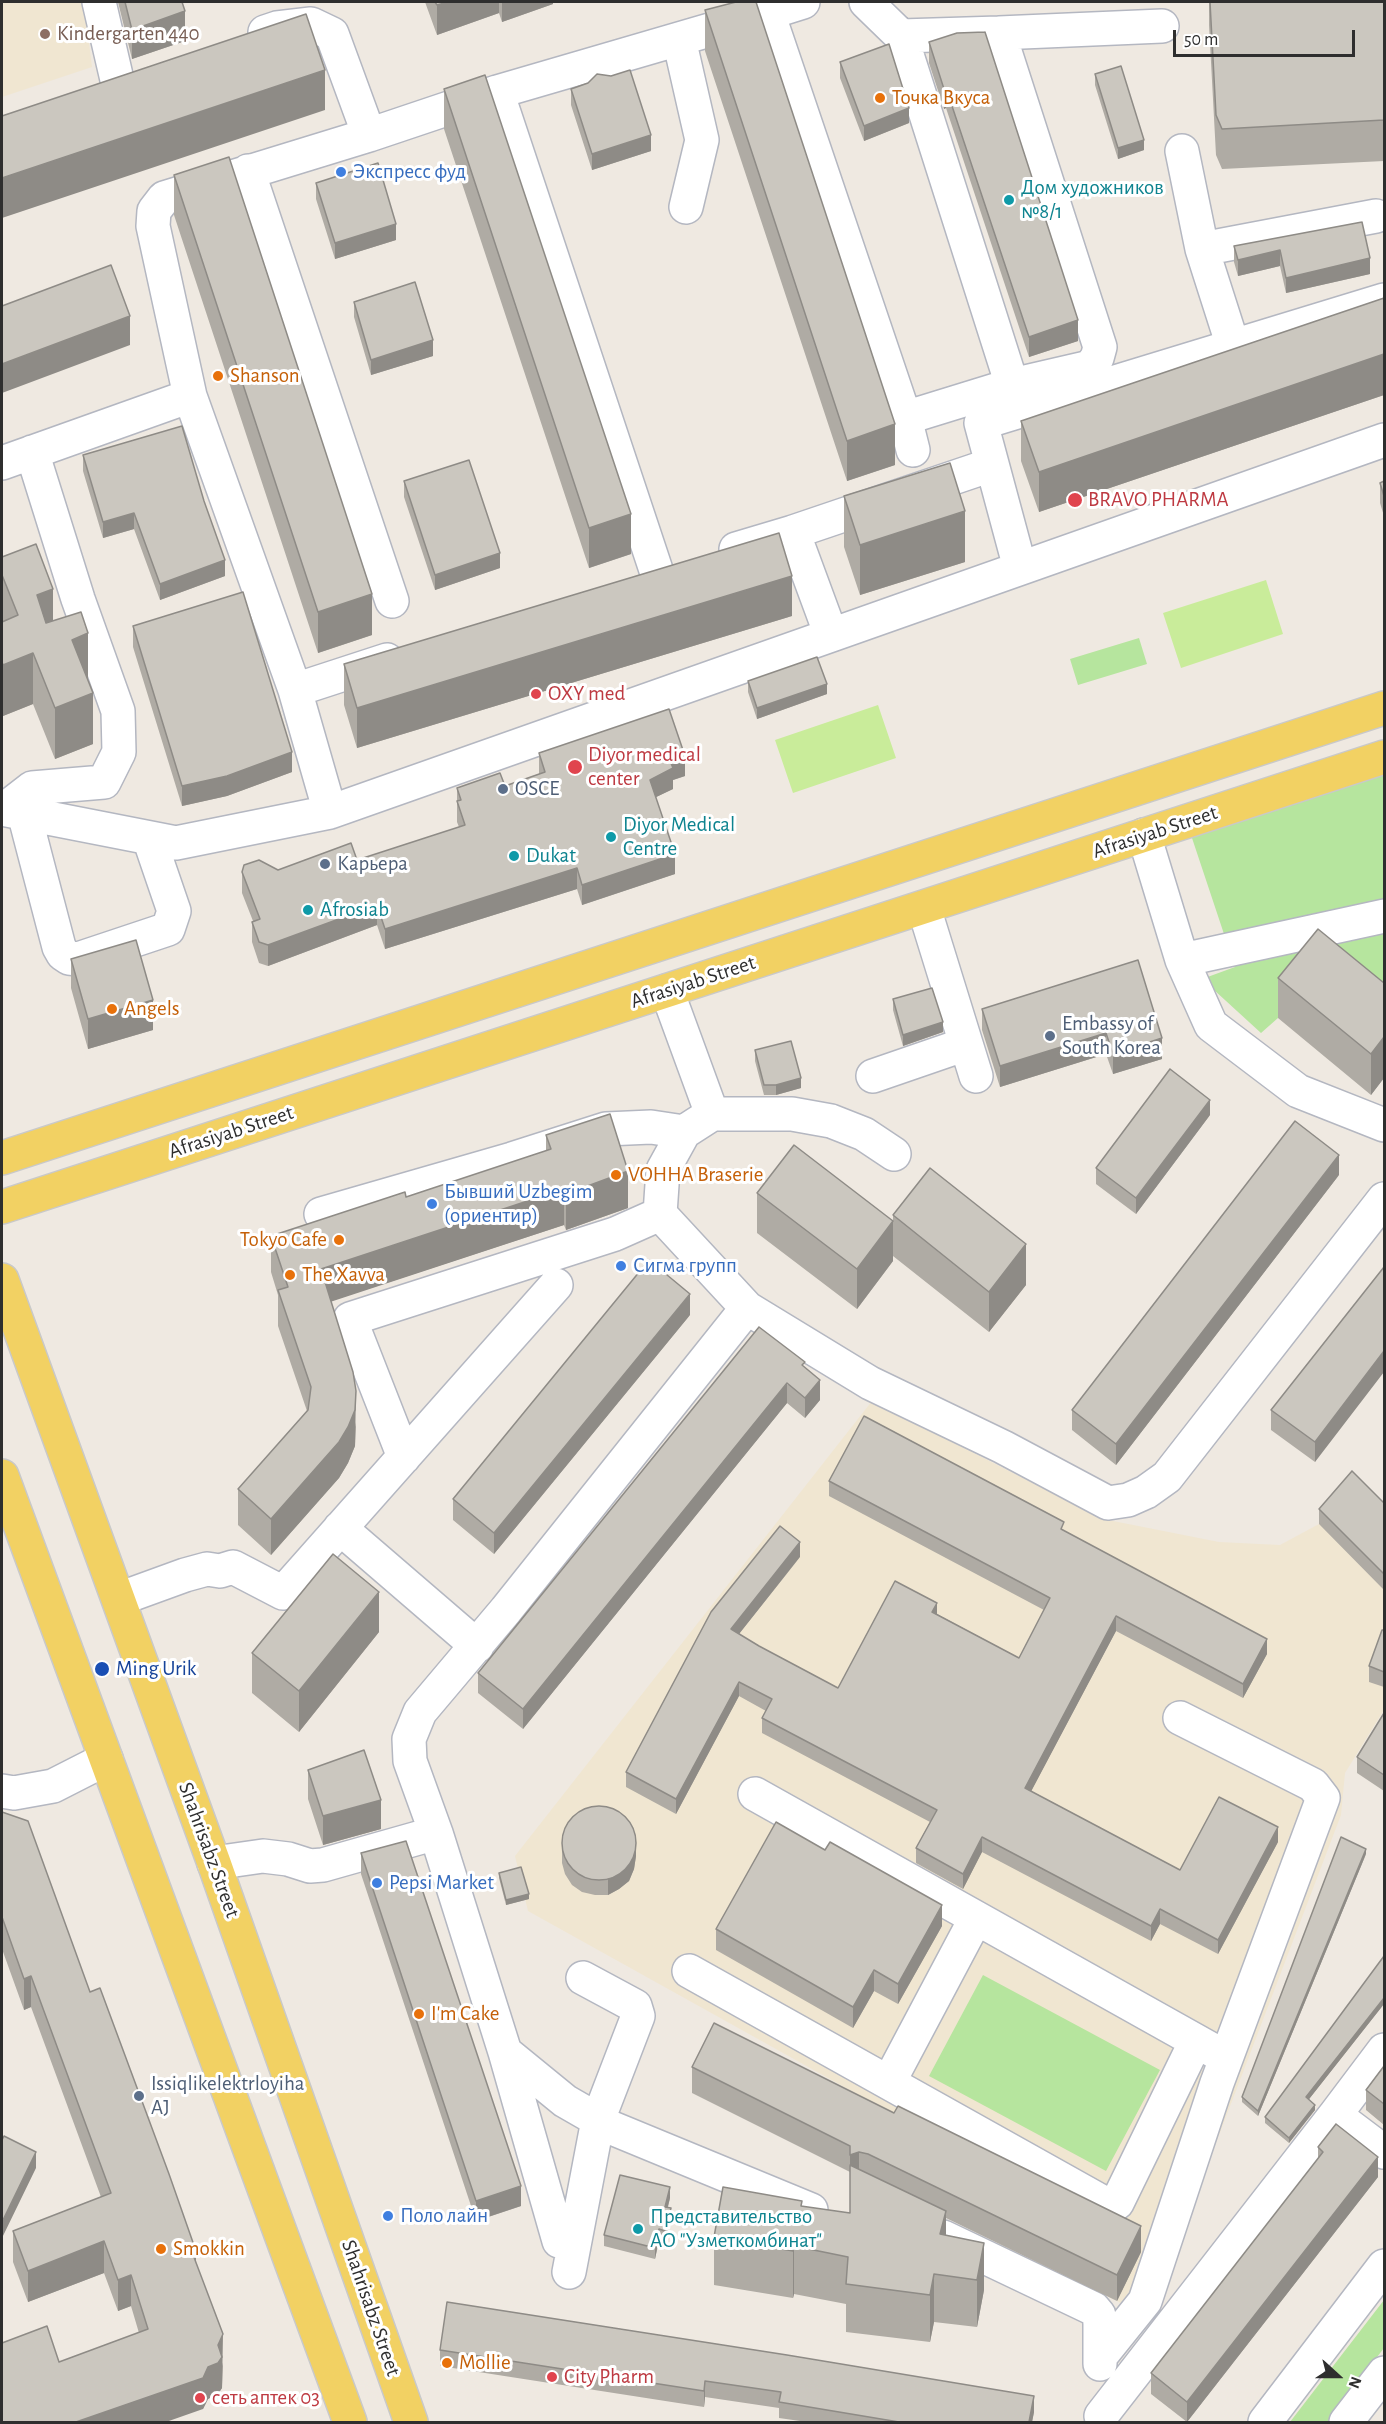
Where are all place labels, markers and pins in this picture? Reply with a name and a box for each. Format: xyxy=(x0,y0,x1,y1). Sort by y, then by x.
place label: Kindergarten 440 xyxy=(57,21,200,47)
marker: Kindergarten 440 xyxy=(38,27,52,41)
place label: Точка Вкуса xyxy=(892,85,990,111)
marker: Точка Вкуса xyxy=(873,91,887,105)
place label: Экспресс фуд xyxy=(353,159,466,185)
marker: Экспресс фуд xyxy=(334,165,348,179)
place label: Дом художников №8/1 xyxy=(1021,175,1164,225)
marker: Дом художников №8/1 xyxy=(1002,193,1016,207)
place label: Shanson xyxy=(230,363,300,389)
marker: Shanson xyxy=(211,369,225,383)
place label: BRAVO PHARMA xyxy=(1088,487,1229,513)
marker: BRAVO PHARMA xyxy=(1066,491,1084,509)
place label: OXY med xyxy=(548,681,625,707)
marker: OXY med xyxy=(529,687,543,701)
place label: Diyor medical center xyxy=(588,742,701,792)
marker: Diyor medical center xyxy=(566,758,584,776)
place label: OSCE xyxy=(515,776,559,802)
marker: OSCE xyxy=(496,782,510,796)
place label: Diyor Medical Centre xyxy=(623,812,735,862)
marker: Diyor Medical Centre xyxy=(604,830,618,844)
place label: Dukat xyxy=(526,843,576,869)
marker: Dukat xyxy=(507,849,521,863)
place label: Карьера xyxy=(337,851,408,877)
marker: Карьера xyxy=(318,857,332,871)
place label: Afrosiab xyxy=(320,897,389,923)
marker: Afrosiab xyxy=(301,903,315,917)
place label: Angels xyxy=(124,996,180,1022)
marker: Angels xyxy=(105,1002,119,1016)
place label: Embassy of South Korea xyxy=(1062,1011,1161,1061)
marker: Embassy of South Korea xyxy=(1043,1029,1057,1043)
place label: VOHHA Braserie xyxy=(628,1162,764,1188)
marker: VOHHA Braserie xyxy=(609,1168,623,1182)
place label: Бывший Uzbegim (ориентир) xyxy=(444,1179,592,1229)
marker: Бывший Uzbegim (ориентир) xyxy=(425,1197,439,1211)
place label: Tokyo Cafe xyxy=(240,1227,327,1253)
marker: Tokyo Cafe xyxy=(332,1233,346,1247)
place label: Сигма групп xyxy=(633,1253,737,1279)
marker: Сигма групп xyxy=(614,1259,628,1273)
place label: The Xavva xyxy=(302,1262,385,1288)
marker: The Xavva xyxy=(283,1268,297,1282)
place label: Ming Urik xyxy=(116,1656,196,1682)
marker: Ming Urik xyxy=(93,1660,111,1678)
place label: Pepsi Market xyxy=(389,1870,494,1896)
marker: Pepsi Market xyxy=(370,1876,384,1890)
place label: I'm Cake xyxy=(431,2001,500,2027)
marker: I'm Cake xyxy=(412,2007,426,2021)
place label: Issiqlikelektrloyiha AJ xyxy=(151,2071,305,2121)
marker: Issiqlikelektrloyiha AJ xyxy=(132,2089,146,2103)
place label: Поло лайн xyxy=(400,2203,488,2229)
place label: Представительство АО "Узметкомбинат" xyxy=(650,2204,822,2254)
marker: Поло лайн xyxy=(381,2209,395,2223)
marker: Представительство АО "Узметкомбинат" xyxy=(631,2222,645,2236)
place label: Smokkin xyxy=(173,2236,245,2262)
marker: Smokkin xyxy=(154,2242,168,2256)
place label: Mollie xyxy=(459,2350,511,2376)
marker: Mollie xyxy=(440,2356,454,2370)
place label: City Pharm xyxy=(564,2364,654,2390)
marker: City Pharm xyxy=(545,2370,559,2384)
place label: сеть аптек 03 xyxy=(212,2385,320,2411)
marker: сеть аптек 03 xyxy=(193,2391,207,2405)

